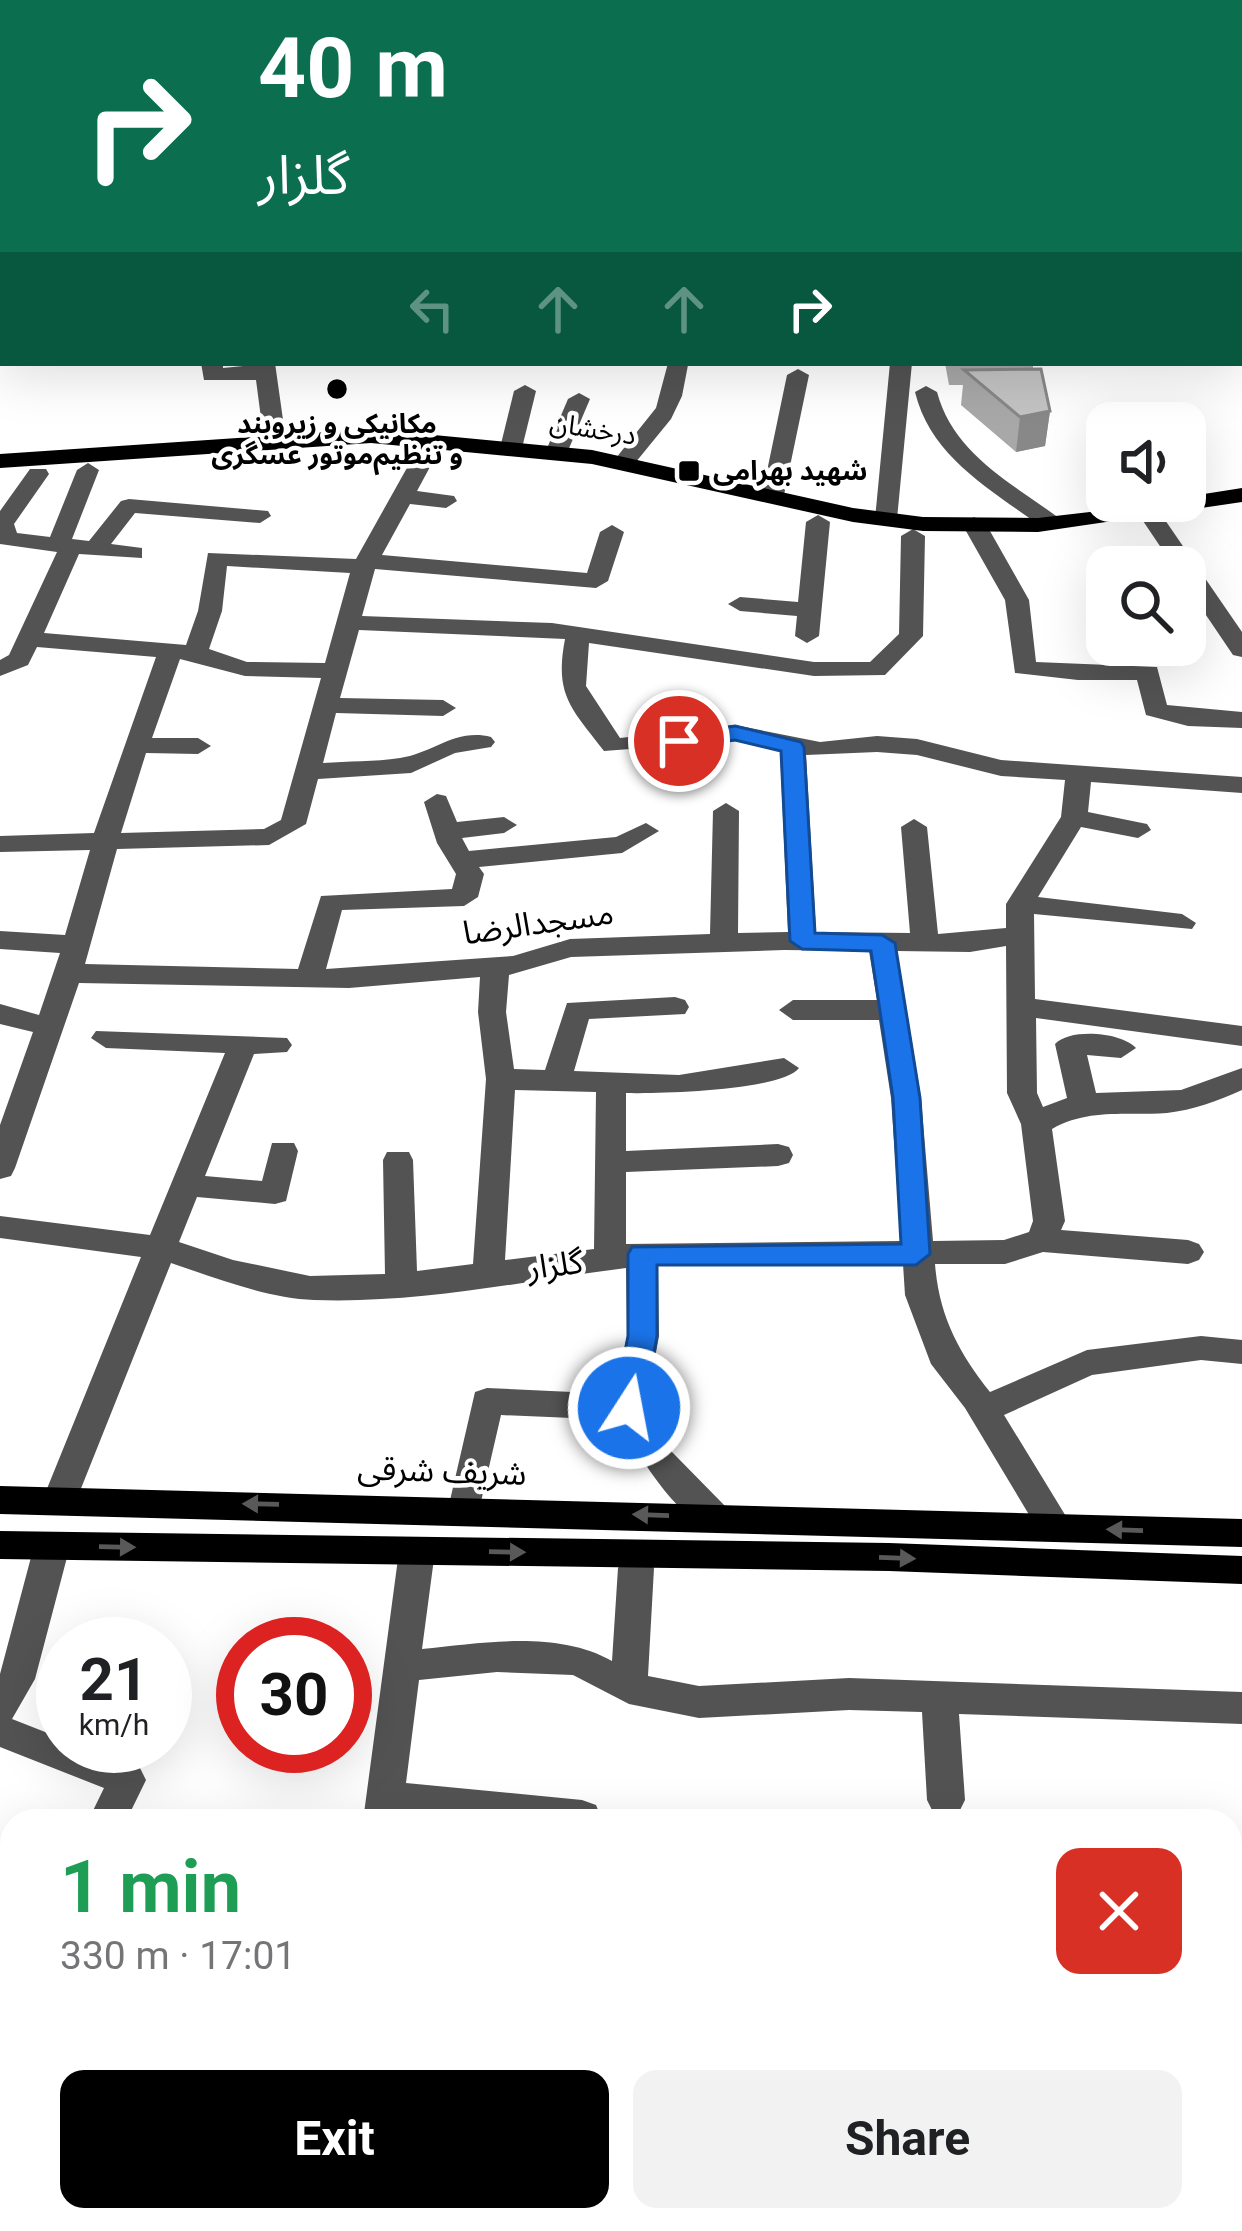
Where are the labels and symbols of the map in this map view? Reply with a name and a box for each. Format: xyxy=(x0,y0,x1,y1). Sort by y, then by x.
marker: مکانیکی و زیروبند و تنظیم‌موتور عسگری xyxy=(324,376,350,402)
street label: درخشان xyxy=(548,406,638,452)
place label: مکانیکی و زیروبند و تنظیم‌موتور عسگری xyxy=(211,408,463,476)
place label: شهید بهرامی xyxy=(713,455,867,487)
marker: شهید بهرامی xyxy=(676,458,702,484)
pin xyxy=(628,690,730,792)
street label: مسجدالرضا xyxy=(460,893,616,952)
street label: گلزار xyxy=(524,1242,585,1287)
position arrow xyxy=(566,1345,692,1471)
street label: شریف شرقی xyxy=(357,1448,527,1493)
one-way arrow xyxy=(241,1495,279,1514)
one-way arrow xyxy=(631,1505,669,1524)
one-way arrow xyxy=(1105,1520,1143,1539)
one-way arrow xyxy=(99,1538,137,1557)
one-way arrow xyxy=(489,1543,527,1562)
one-way arrow xyxy=(879,1548,917,1567)
speed limit sign: 30 xyxy=(216,1617,372,1773)

